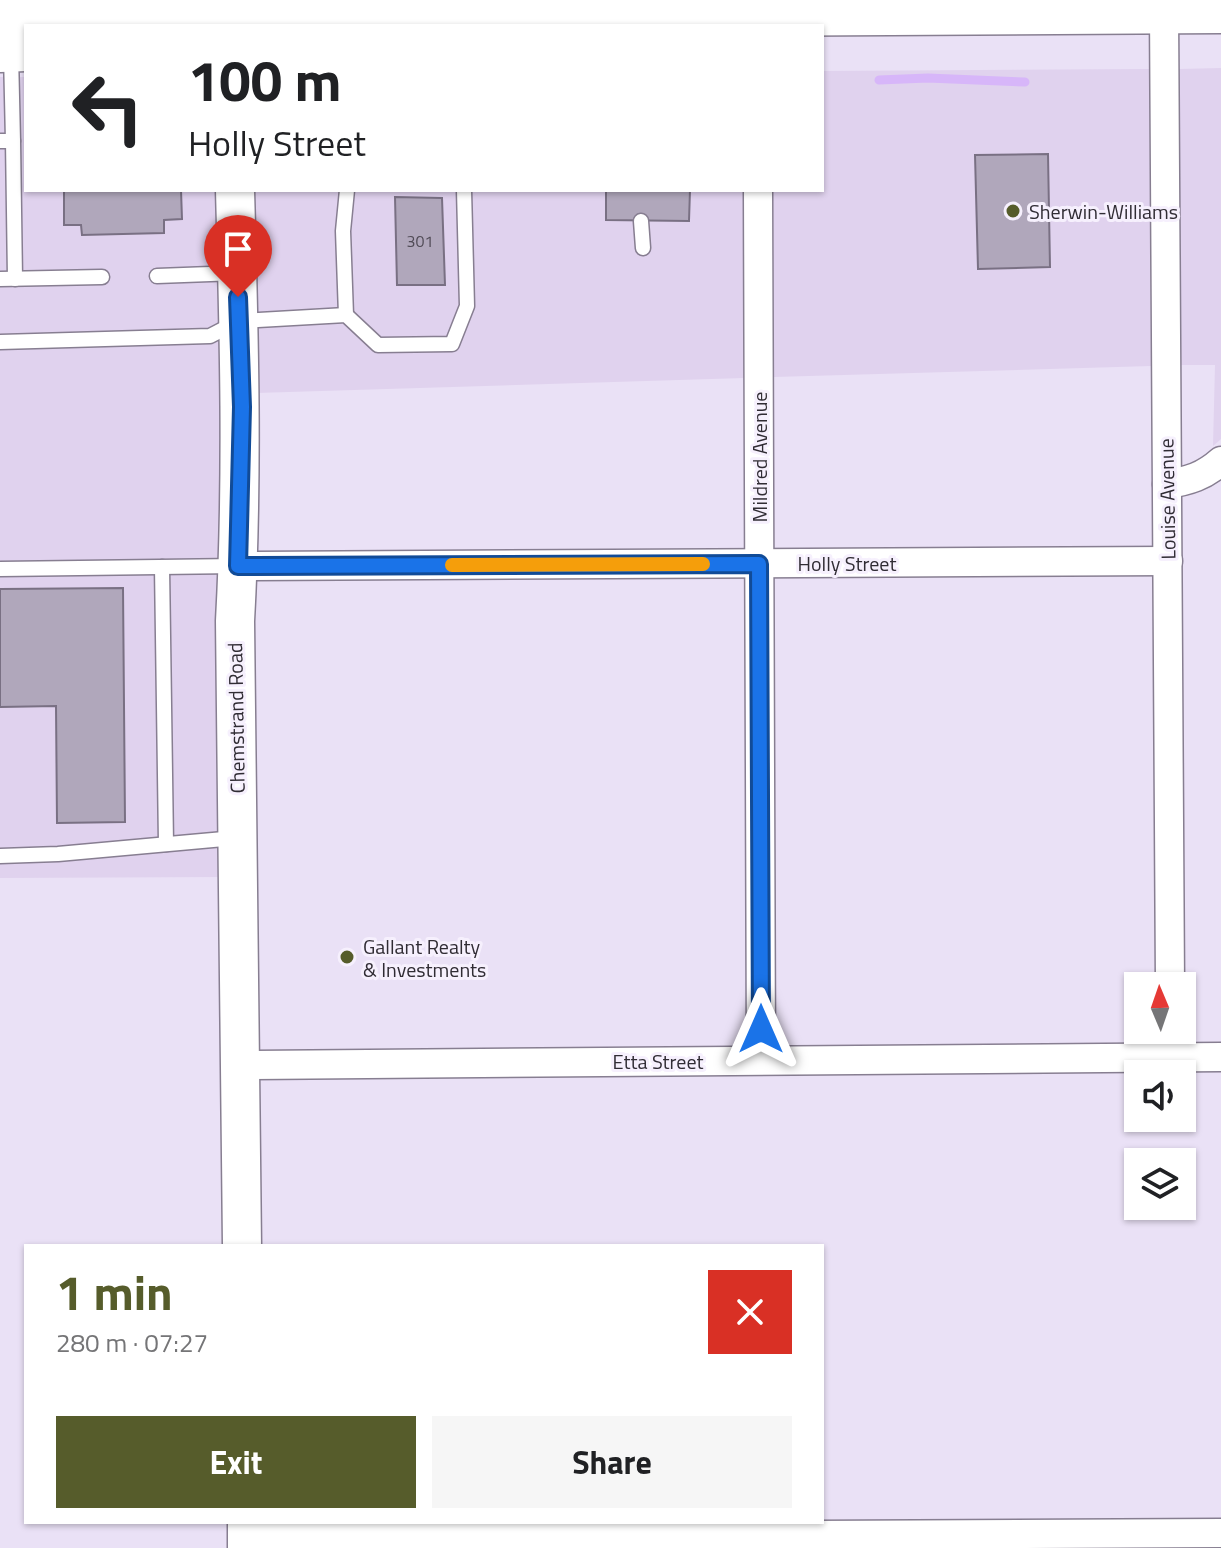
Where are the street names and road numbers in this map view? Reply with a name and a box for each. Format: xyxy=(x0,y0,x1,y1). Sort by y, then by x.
street label: Mildred Avenue xyxy=(744,392,775,522)
street label: Louise Avenue xyxy=(1150,438,1184,560)
street label: Holly Street xyxy=(798,548,896,579)
street label: Chemstrand Road xyxy=(219,642,253,794)
street label: Etta Street xyxy=(613,1046,703,1077)

